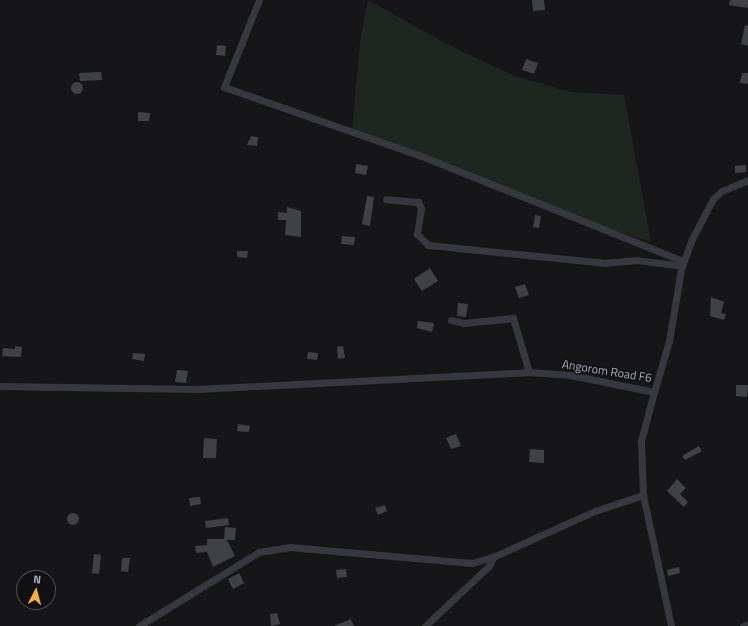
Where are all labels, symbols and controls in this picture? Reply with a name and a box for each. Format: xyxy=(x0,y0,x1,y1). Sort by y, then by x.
street label: Angorom Road F6 xyxy=(561,357,653,385)
north arrow xyxy=(16,570,56,610)
text: N xyxy=(33,571,42,587)

